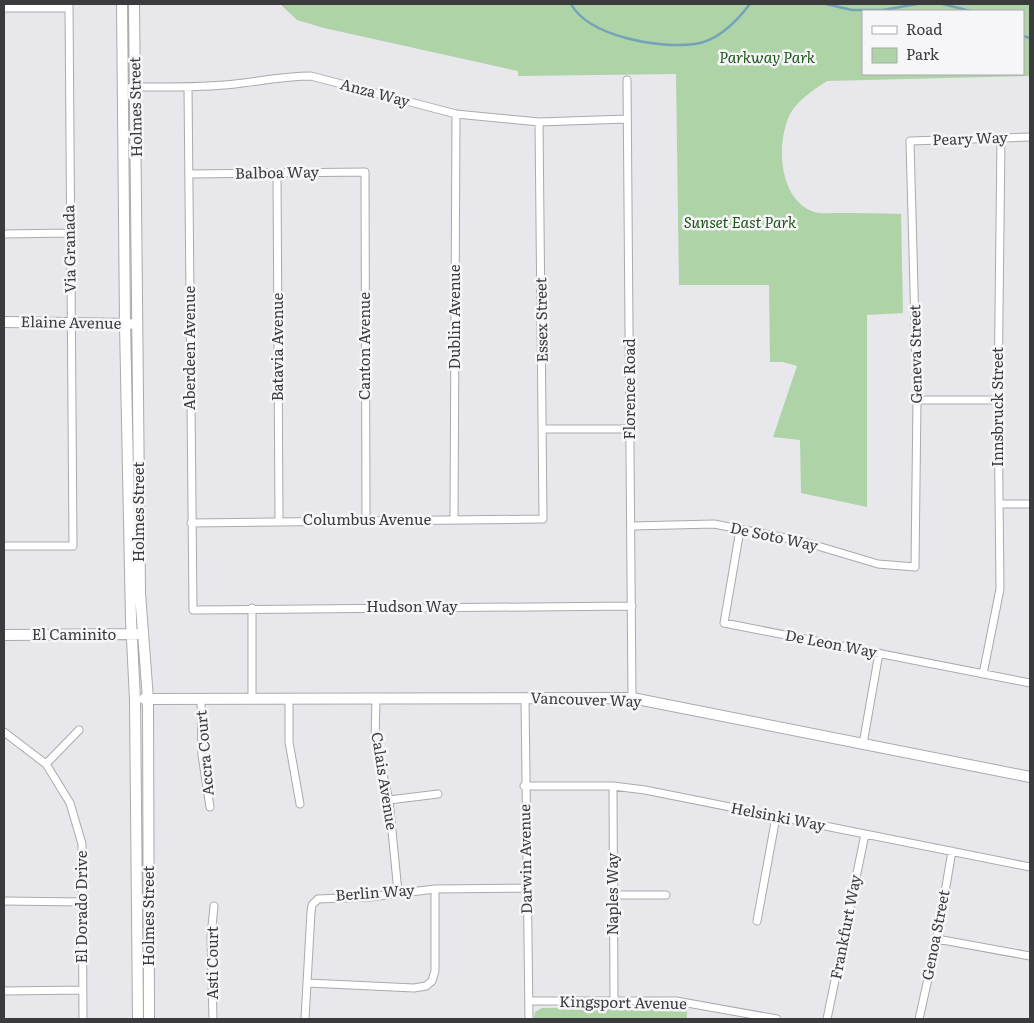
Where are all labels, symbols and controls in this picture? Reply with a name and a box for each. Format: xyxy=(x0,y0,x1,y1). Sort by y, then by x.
legend xyxy=(862,10,1024,75)
text: Road xyxy=(906,17,942,40)
text: Park xyxy=(906,42,940,65)
park label: Parkway Park xyxy=(719,45,816,68)
street label: Holmes Street xyxy=(122,56,147,158)
street label: Anza Way xyxy=(338,71,413,112)
street label: Peary Way xyxy=(932,125,1008,150)
street label: Balboa Way xyxy=(235,159,320,184)
street label: Via Granada xyxy=(56,204,81,293)
park label: Sunset East Park xyxy=(684,210,797,233)
street label: Dublin Avenue xyxy=(442,264,465,370)
street label: Essex Street xyxy=(528,277,553,363)
street label: Aberdeen Avenue xyxy=(177,286,200,410)
street label: Canton Avenue xyxy=(352,292,375,400)
street label: Batavia Avenue xyxy=(265,293,288,401)
street label: Geneva Street xyxy=(902,304,927,404)
street label: Elaine Avenue xyxy=(20,309,122,334)
street label: Florence Road xyxy=(617,338,640,440)
street label: Innsbruck Street xyxy=(985,347,1008,467)
street label: Holmes Street xyxy=(126,462,149,562)
street label: Columbus Avenue xyxy=(303,507,431,530)
street label: De Soto Way xyxy=(728,515,821,556)
street label: Hudson Way xyxy=(366,594,458,617)
street label: El Caminito xyxy=(32,622,116,645)
street label: De Leon Way xyxy=(783,622,880,663)
street label: Vancouver Way xyxy=(530,685,642,712)
street label: Accra Court xyxy=(188,709,219,797)
street label: Calais Avenue xyxy=(366,730,405,832)
street label: Helsinki Way xyxy=(729,795,828,836)
street label: Darwin Avenue xyxy=(512,804,537,914)
street label: El Dorado Drive xyxy=(69,850,92,963)
street label: Naples Way xyxy=(600,852,623,936)
street label: Holmes Street xyxy=(136,866,159,966)
street label: Frankfurt Way xyxy=(823,872,866,981)
street label: Berlin Way xyxy=(335,877,416,906)
street label: Genoa Street xyxy=(915,888,955,982)
street label: Asti Court xyxy=(200,926,223,1000)
street label: Kingsport Avenue xyxy=(559,989,687,1014)

